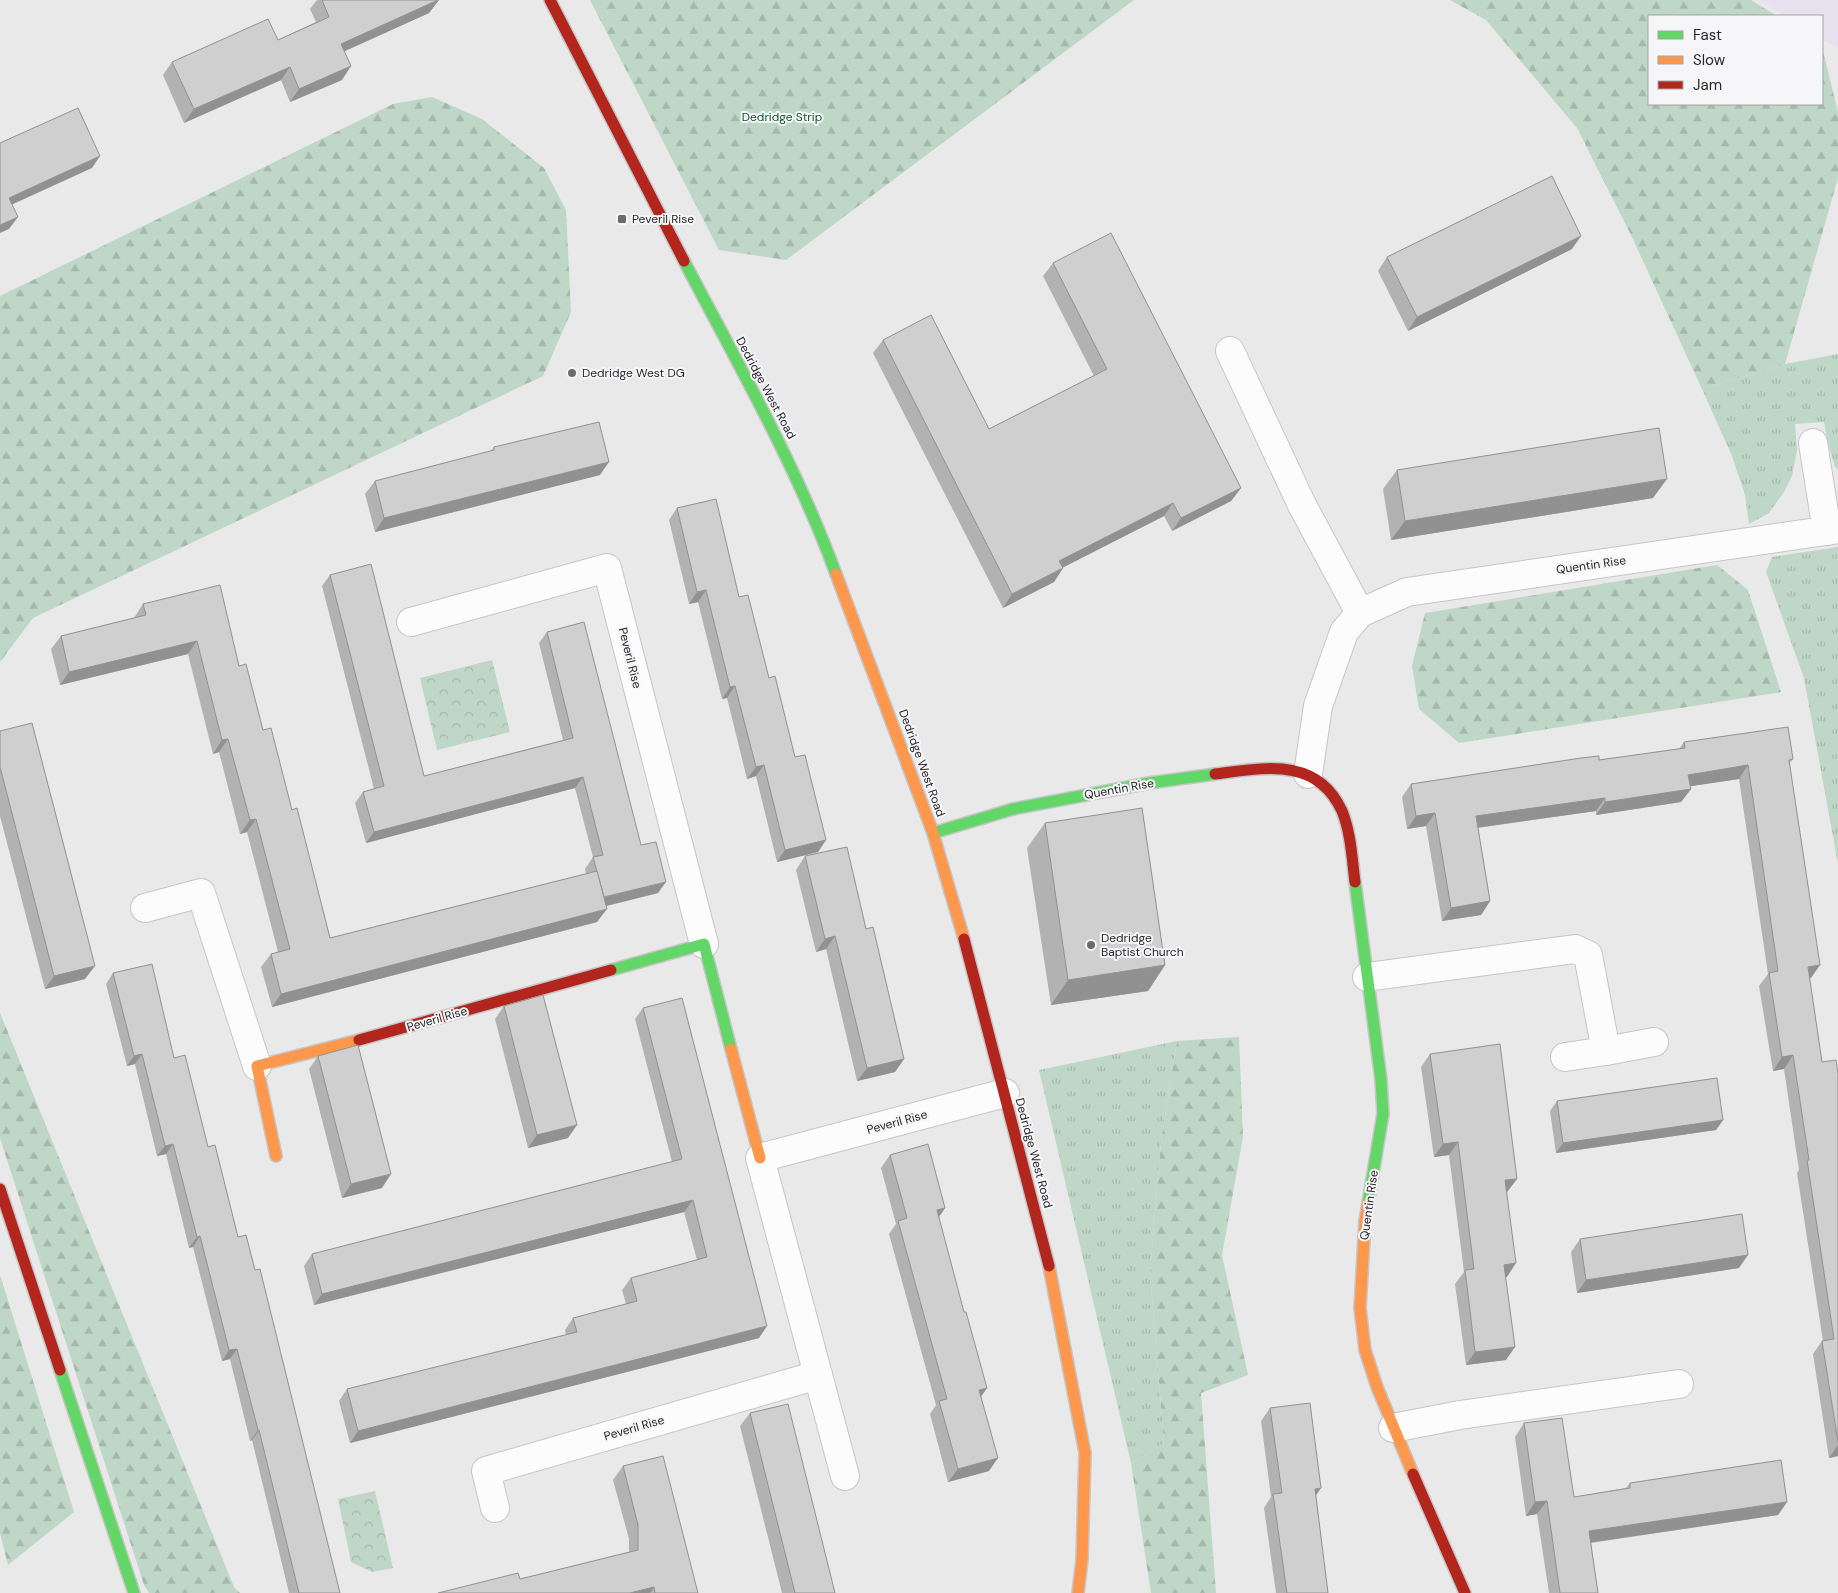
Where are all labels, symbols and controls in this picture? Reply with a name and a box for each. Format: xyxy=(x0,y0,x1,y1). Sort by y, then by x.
legend xyxy=(1648,15,1823,105)
text: Fast xyxy=(1693,25,1722,45)
text: Slow xyxy=(1693,50,1726,70)
text: Jam xyxy=(1693,75,1722,95)
park label: Dedridge Strip xyxy=(742,109,822,125)
place label: Peveril Rise xyxy=(632,211,694,227)
marker: Peveril Rise xyxy=(616,213,628,225)
street label: Dedridge West Road xyxy=(732,334,800,442)
place label: Dedridge West DG xyxy=(582,365,685,381)
marker: Dedridge West DG xyxy=(566,367,578,379)
street label: Quentin Rise xyxy=(1555,552,1627,578)
street label: Peveril Rise xyxy=(615,626,645,690)
street label: Dedridge West Road xyxy=(895,707,949,819)
street label: Quentin Rise xyxy=(1083,775,1155,803)
place label: Dedridge Baptist Church xyxy=(1101,930,1184,960)
marker: Dedridge Baptist Church xyxy=(1085,939,1097,951)
street label: Peveril Rise xyxy=(405,1003,469,1035)
street label: Dedridge West Road xyxy=(1012,1096,1056,1210)
street label: Peveril Rise xyxy=(865,1106,929,1138)
street label: Quentin Rise xyxy=(1356,1169,1382,1241)
street label: Peveril Rise xyxy=(602,1412,666,1444)

